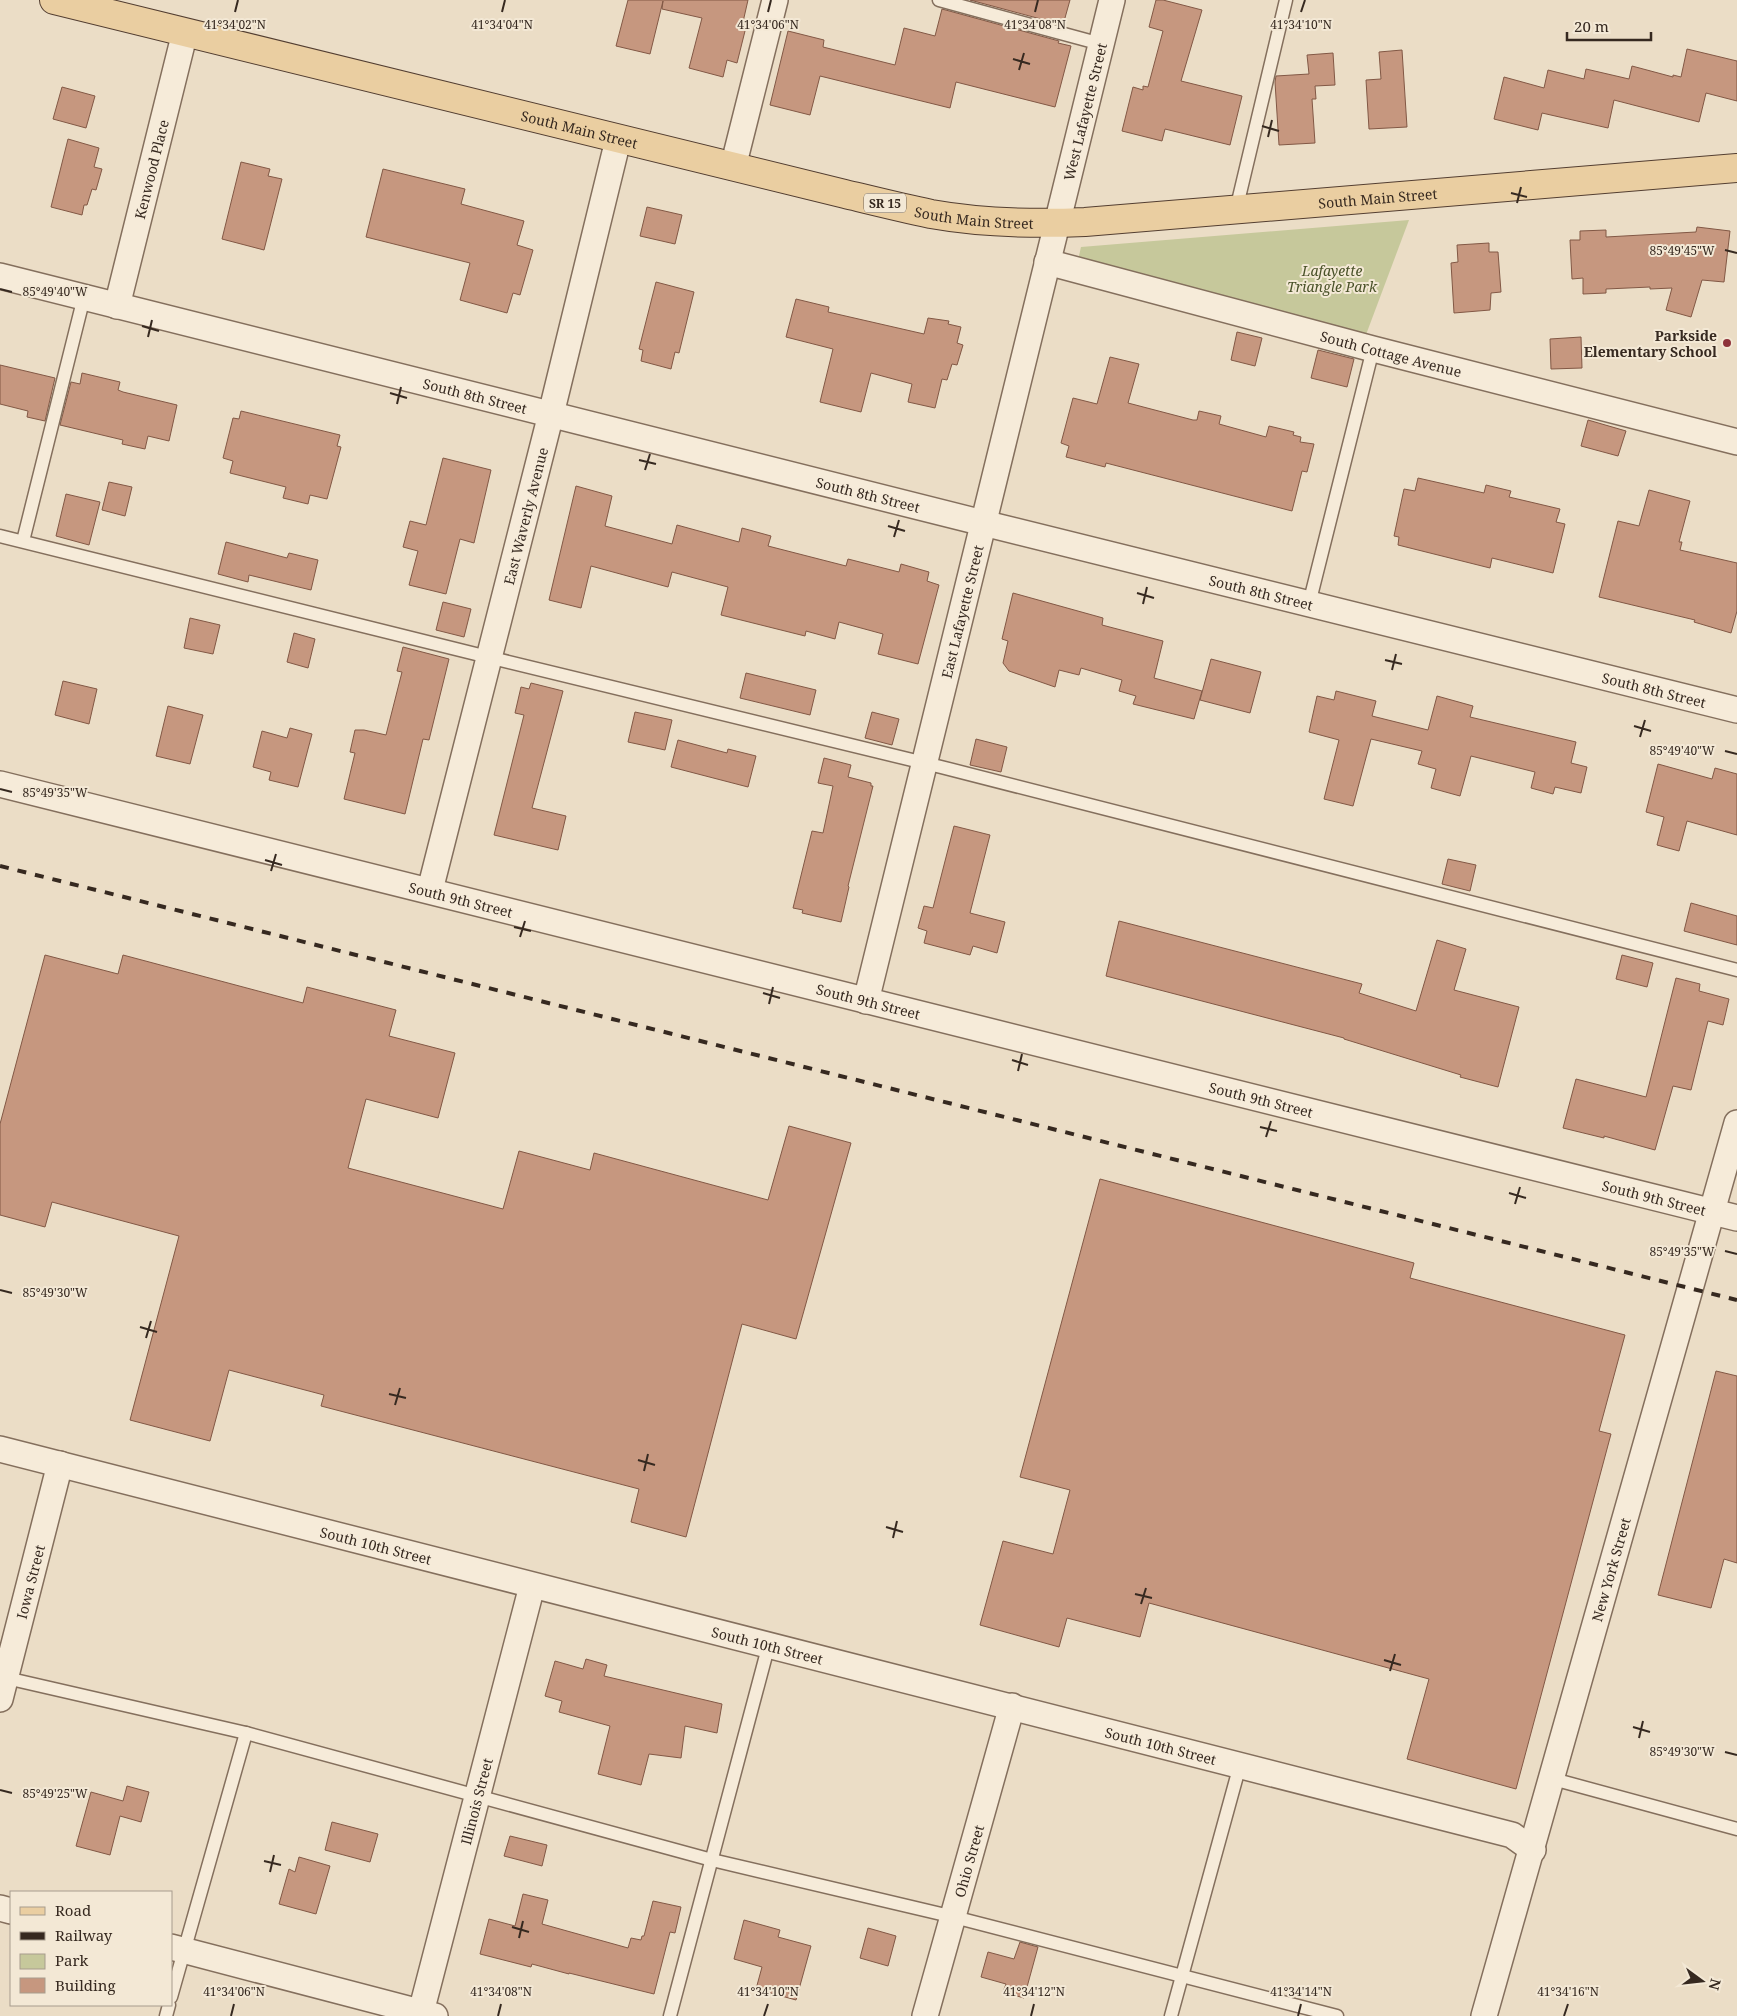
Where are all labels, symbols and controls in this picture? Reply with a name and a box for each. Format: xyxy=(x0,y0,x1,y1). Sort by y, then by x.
scale bar xyxy=(1567,10,1651,42)
text: 41°34'02"N xyxy=(204,16,266,33)
text: 41°34'04"N xyxy=(471,16,533,33)
text: 41°34'06"N xyxy=(737,16,799,33)
text: 41°34'08"N xyxy=(1004,16,1066,33)
text: 41°34'10"N xyxy=(1270,16,1332,33)
text: 20 m xyxy=(1574,16,1609,36)
street label: West Lafayette Street xyxy=(1059,41,1111,182)
street label: South Main Street xyxy=(519,105,640,152)
street label: Kenwood Place xyxy=(130,118,172,221)
street label: South Main Street xyxy=(1318,183,1438,212)
road number: SR 15 xyxy=(864,194,906,212)
street label: South Main Street xyxy=(913,201,1034,232)
text: 85°49'45"W xyxy=(1649,242,1715,259)
park label: Lafayette Triangle Park xyxy=(1287,261,1378,296)
text: 85°49'40"W xyxy=(22,283,88,300)
street label: South Cottage Avenue xyxy=(1318,326,1464,381)
place label: Parkside Elementary School xyxy=(1584,326,1717,361)
marker: Parkside Elementary School xyxy=(1721,337,1733,349)
street label: South 8th Street xyxy=(421,373,529,418)
street label: East Waverly Avenue xyxy=(498,445,552,587)
street label: South 8th Street xyxy=(814,472,922,516)
street label: East Lafayette Street xyxy=(936,543,987,680)
street label: South 8th Street xyxy=(1207,570,1315,614)
street label: South 8th Street xyxy=(1600,667,1708,711)
text: 85°49'40"W xyxy=(1649,742,1715,759)
text: 85°49'35"W xyxy=(22,784,88,801)
street label: South 9th Street xyxy=(407,877,515,921)
street label: South 9th Street xyxy=(814,979,922,1023)
street label: South 9th Street xyxy=(1207,1077,1315,1121)
street label: South 9th Street xyxy=(1600,1175,1708,1219)
text: 85°49'35"W xyxy=(1649,1243,1715,1260)
text: 85°49'30"W xyxy=(22,1284,88,1301)
street label: New York Street xyxy=(1587,1515,1634,1624)
street label: South 10th Street xyxy=(318,1522,434,1568)
street label: Iowa Street xyxy=(11,1543,49,1621)
street label: South 10th Street xyxy=(710,1622,825,1668)
street label: South 10th Street xyxy=(1103,1722,1219,1769)
text: 85°49'30"W xyxy=(1649,1743,1715,1760)
street label: Illinois Street xyxy=(456,1756,496,1847)
text: 85°49'25"W xyxy=(22,1785,88,1802)
street label: Ohio Street xyxy=(949,1822,988,1899)
legend xyxy=(10,1891,172,2006)
text: Road xyxy=(55,1900,91,1920)
text: Railway xyxy=(55,1925,113,1945)
text: Park xyxy=(55,1950,89,1970)
north arrow xyxy=(1677,1956,1727,2006)
text: Building xyxy=(55,1975,116,1995)
text: N xyxy=(1704,1977,1726,1992)
text: 41°34'06"N xyxy=(203,1983,265,2000)
text: 41°34'08"N xyxy=(470,1983,532,2000)
text: 41°34'10"N xyxy=(737,1983,799,2000)
text: 41°34'12"N xyxy=(1003,1983,1065,2000)
text: 41°34'14"N xyxy=(1270,1983,1332,2000)
text: 41°34'16"N xyxy=(1537,1983,1599,2000)

